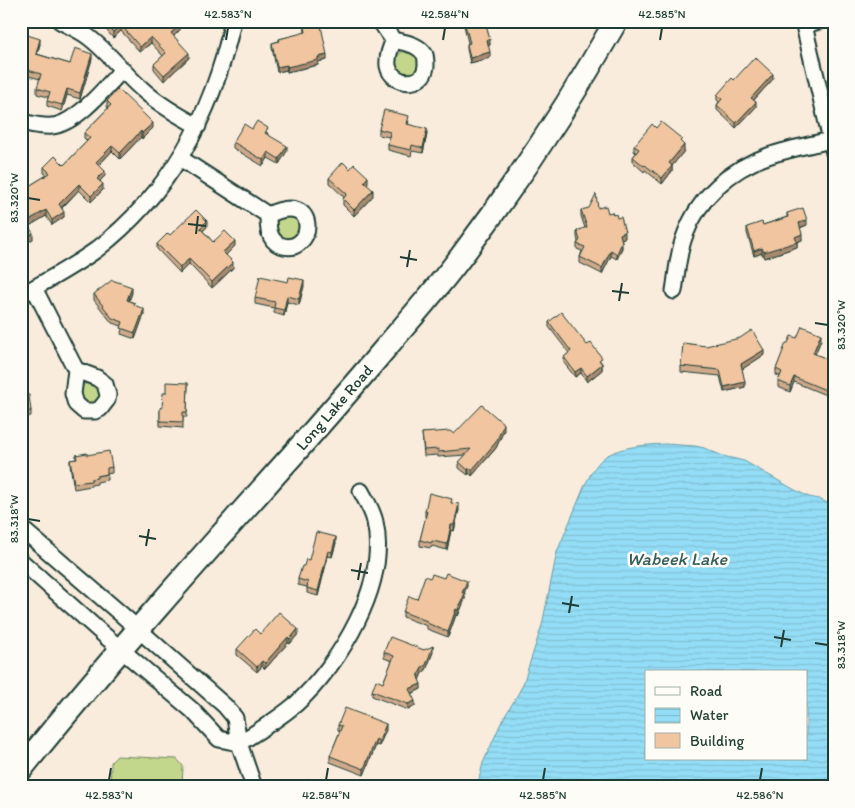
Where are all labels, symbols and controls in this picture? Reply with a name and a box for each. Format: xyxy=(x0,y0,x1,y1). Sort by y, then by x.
text: 42.583°N xyxy=(204,7,252,21)
text: 42.584°N xyxy=(421,7,469,21)
text: 42.585°N xyxy=(638,7,686,21)
text: 83.320°W xyxy=(7,173,21,223)
text: 83.320°W xyxy=(834,300,848,350)
street label: Long Lake Road xyxy=(292,360,377,454)
text: 83.318°W xyxy=(7,495,21,543)
water label: Wabeek Lake xyxy=(627,548,729,570)
text: 83.318°W xyxy=(834,621,848,669)
legend xyxy=(645,670,808,760)
text: Road xyxy=(690,682,723,700)
text: Water xyxy=(690,706,729,724)
text: Building xyxy=(690,732,744,750)
text: 42.583°N xyxy=(85,788,133,802)
text: 42.584°N xyxy=(302,788,350,802)
text: 42.585°N xyxy=(519,788,567,802)
text: 42.586°N xyxy=(736,788,784,802)

